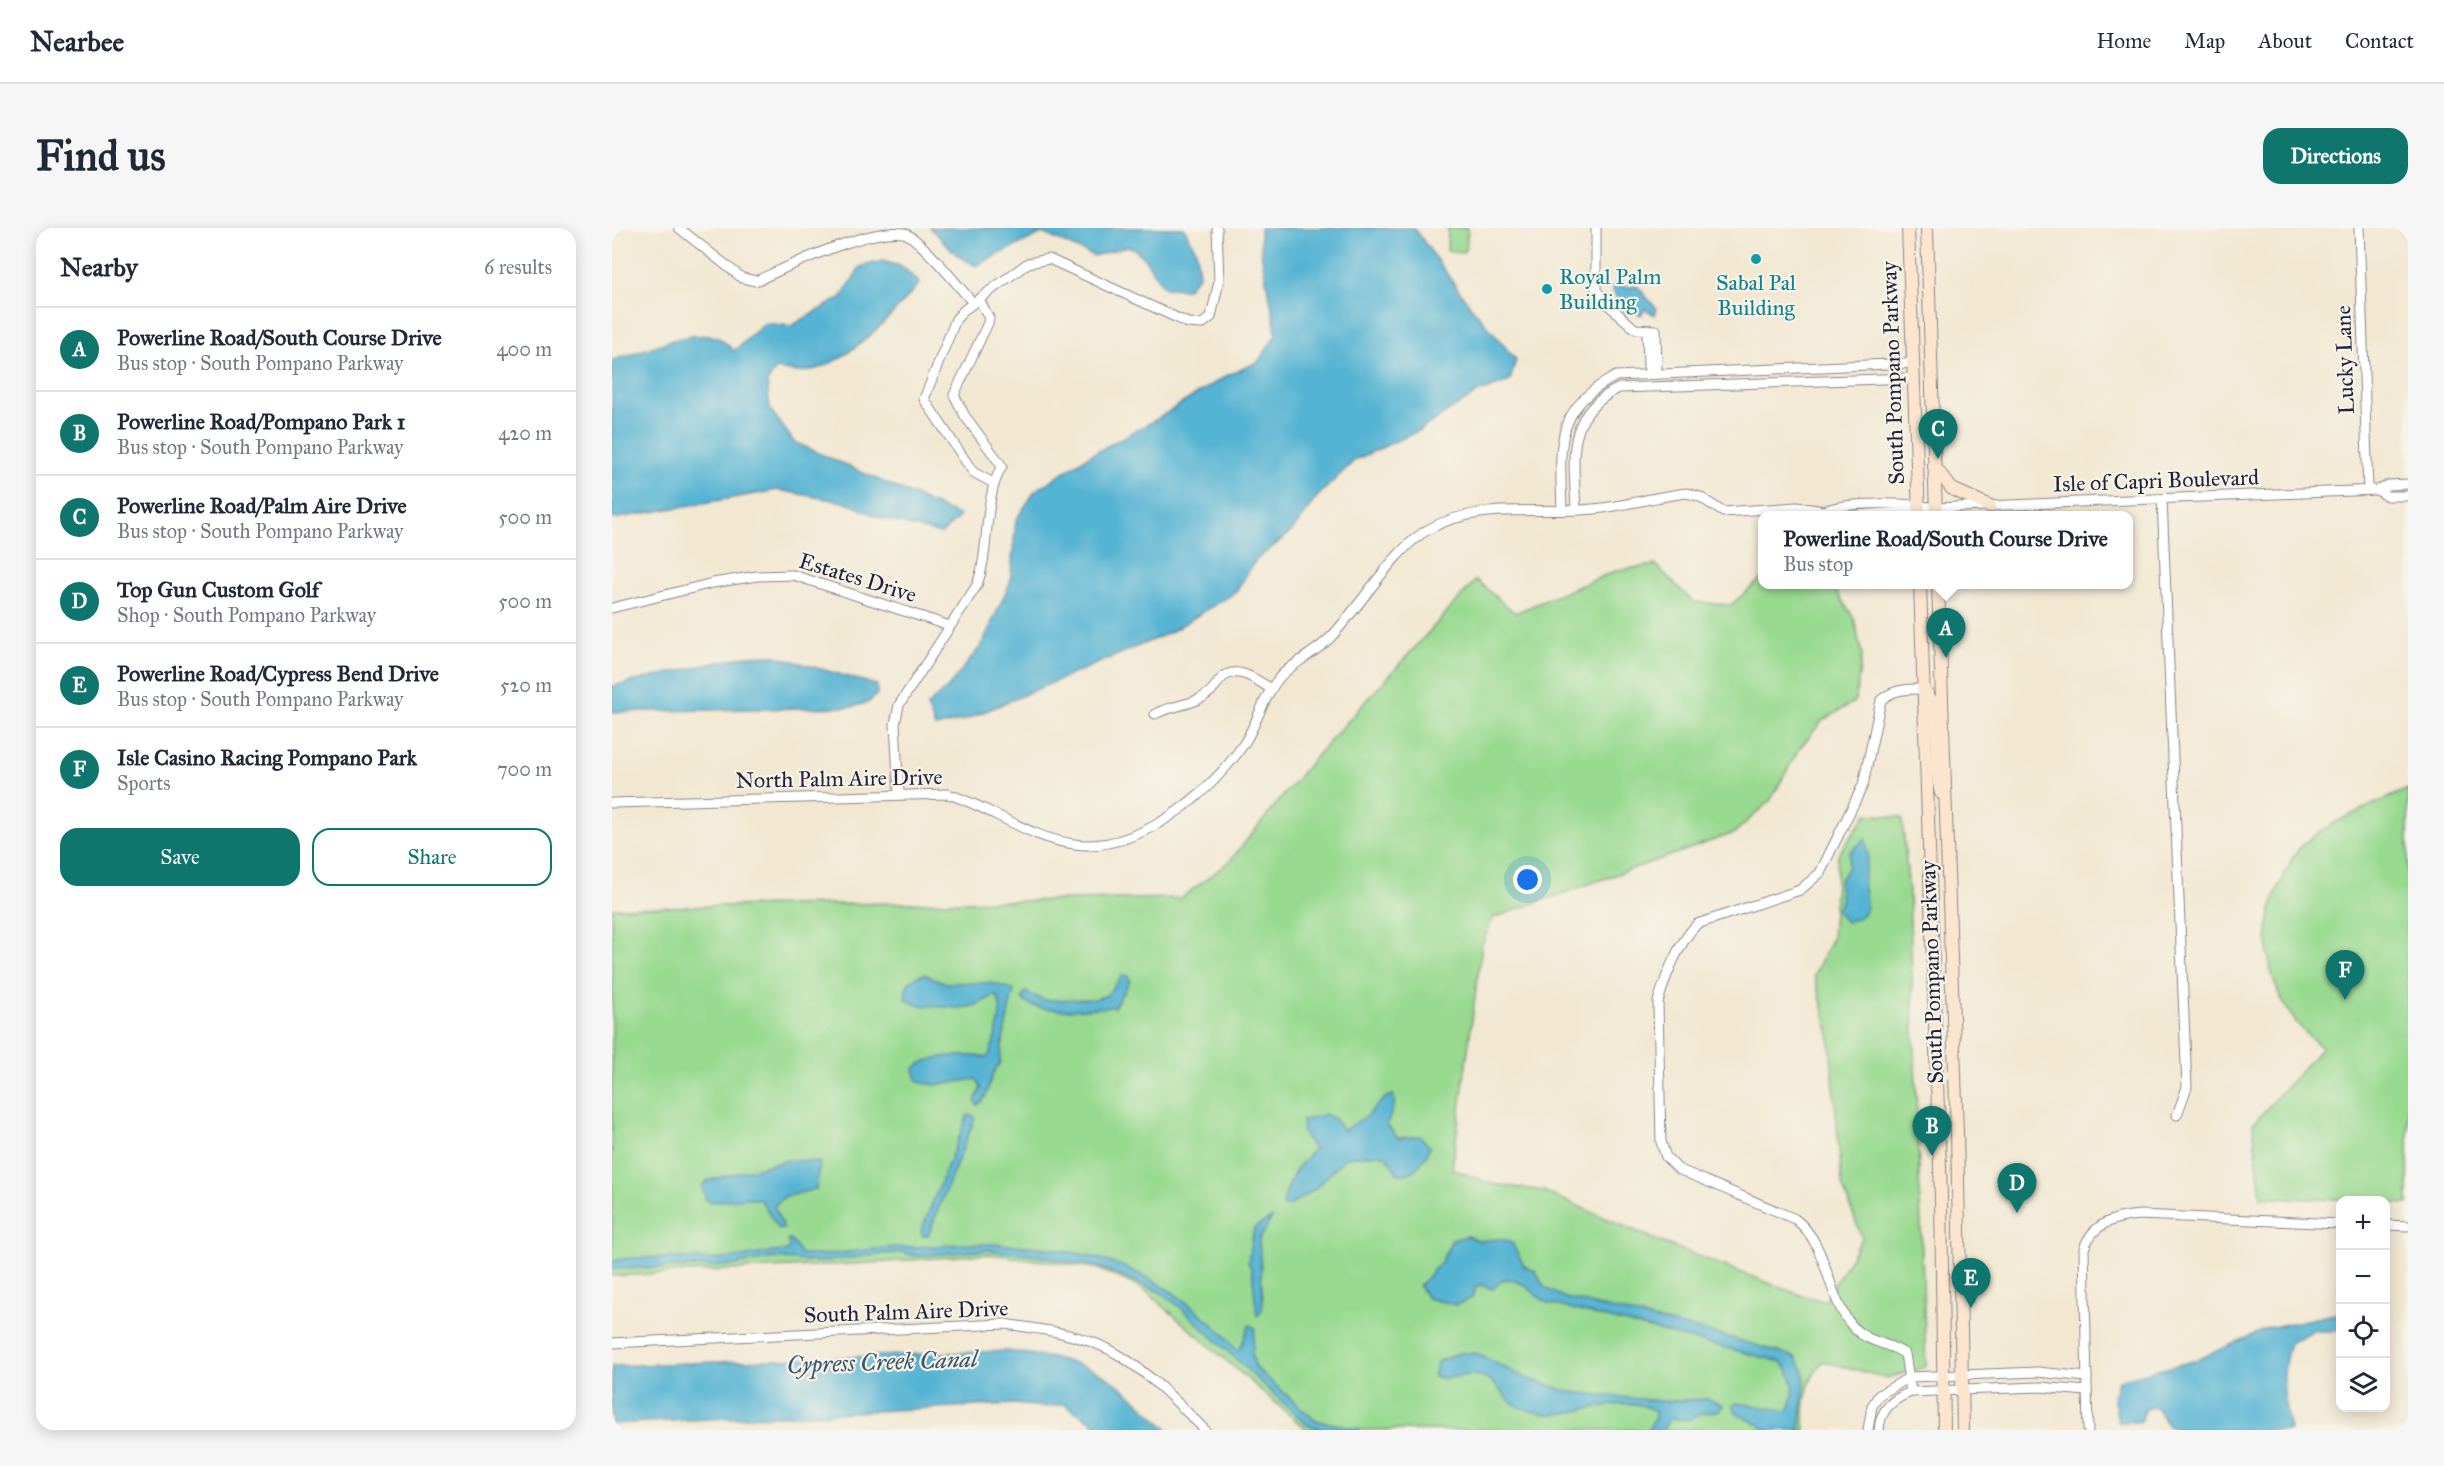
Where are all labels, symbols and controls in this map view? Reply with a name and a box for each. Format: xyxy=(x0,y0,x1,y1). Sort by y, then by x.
text: Nearbee xyxy=(30,24,124,59)
text: Home xyxy=(2096,28,2151,54)
text: Map xyxy=(2184,28,2225,54)
text: About xyxy=(2258,28,2312,54)
text: Contact xyxy=(2345,28,2414,54)
button: Directions xyxy=(2263,128,2408,184)
text: Find us xyxy=(36,130,166,182)
text: Nearby xyxy=(60,251,138,283)
marker: Sabal Pal Building xyxy=(1749,252,1763,266)
text: 6 results xyxy=(484,255,552,279)
street label: South Pompano Parkway xyxy=(1875,260,1910,485)
place label: Royal Palm Building xyxy=(1559,263,1662,315)
place label: Sabal Pal Building xyxy=(1716,269,1796,321)
marker: Royal Palm Building xyxy=(1540,282,1554,296)
street label: Lucky Lane xyxy=(2329,305,2360,415)
text: Powerline Road/South Course Drive xyxy=(117,324,442,351)
text: A xyxy=(73,337,86,361)
text: 400 m xyxy=(496,337,552,361)
text: Bus stop · South Pompano Parkway xyxy=(117,351,404,375)
text: Powerline Road/Pompano Park 1 xyxy=(117,408,405,435)
pin: C xyxy=(1918,410,1958,459)
text: B xyxy=(73,421,86,445)
text: 420 m xyxy=(498,421,552,445)
text: Bus stop · South Pompano Parkway xyxy=(117,435,404,459)
street label: Isle of Capri Boulevard xyxy=(2053,463,2259,498)
text: Powerline Road/Palm Aire Drive xyxy=(117,492,407,519)
text: C xyxy=(73,505,86,529)
text: 500 m xyxy=(498,505,552,529)
popup xyxy=(1758,511,2133,589)
text: Bus stop · South Pompano Parkway xyxy=(117,519,404,543)
text: Powerline Road/South Course Drive xyxy=(1783,525,2108,552)
street label: Estates Drive xyxy=(796,547,920,608)
text: Bus stop xyxy=(1783,552,1853,576)
text: Top Gun Custom Golf xyxy=(117,576,319,603)
text: D xyxy=(72,589,87,613)
text: 500 m xyxy=(498,589,552,613)
text: Shop · South Pompano Parkway xyxy=(117,603,376,627)
pin: A xyxy=(1926,608,1966,658)
text: Powerline Road/Cypress Bend Drive xyxy=(117,660,439,687)
text: E xyxy=(72,673,87,697)
text: 520 m xyxy=(500,673,552,697)
text: Bus stop · South Pompano Parkway xyxy=(117,687,404,711)
text: Isle Casino Racing Pompano Park xyxy=(117,744,417,771)
text: F xyxy=(73,757,86,781)
text: 700 m xyxy=(497,757,552,781)
street label: North Palm Aire Drive xyxy=(735,763,943,794)
text: Sports xyxy=(117,771,171,795)
button: Save xyxy=(60,828,300,886)
button: Share xyxy=(312,828,552,886)
street label: South Pompano Parkway xyxy=(1914,859,1949,1084)
your location xyxy=(1513,865,1542,894)
pin: F xyxy=(2326,950,2364,1000)
pin: B xyxy=(1912,1106,1952,1156)
pin: D xyxy=(1998,1164,2036,1213)
map controls xyxy=(2336,1196,2390,1412)
button: + xyxy=(2336,1196,2390,1250)
button: − xyxy=(2336,1250,2390,1304)
pin: E xyxy=(1952,1258,1990,1308)
street label: South Palm Aire Drive xyxy=(803,1294,1009,1329)
button: locate xyxy=(2336,1304,2390,1358)
water label: Cypress Creek Canal xyxy=(786,1344,980,1380)
button: layers xyxy=(2336,1358,2390,1412)

